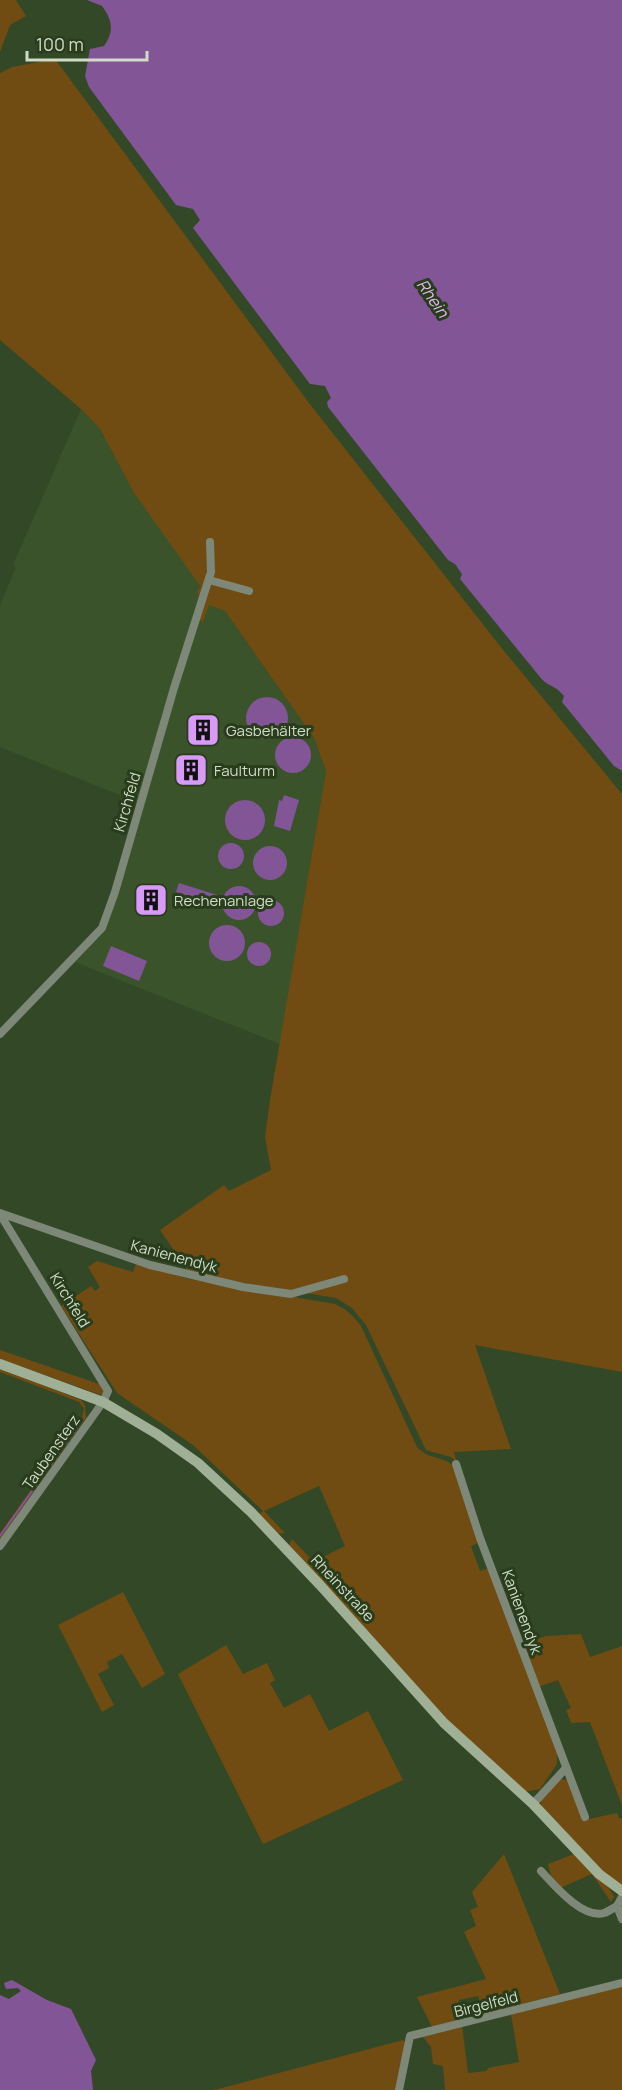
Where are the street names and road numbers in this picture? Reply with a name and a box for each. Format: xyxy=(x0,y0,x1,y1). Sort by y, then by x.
street label: Kirchfeld xyxy=(108,770,146,834)
street label: Kanienendyk xyxy=(128,1234,220,1278)
street label: Kirchfeld xyxy=(45,1269,95,1331)
street label: Taubensterz xyxy=(17,1410,85,1494)
street label: Rheinstraße xyxy=(306,1550,380,1626)
street label: Kanienendyk xyxy=(497,1567,547,1658)
street label: Birgelfeld xyxy=(452,1986,520,2022)

